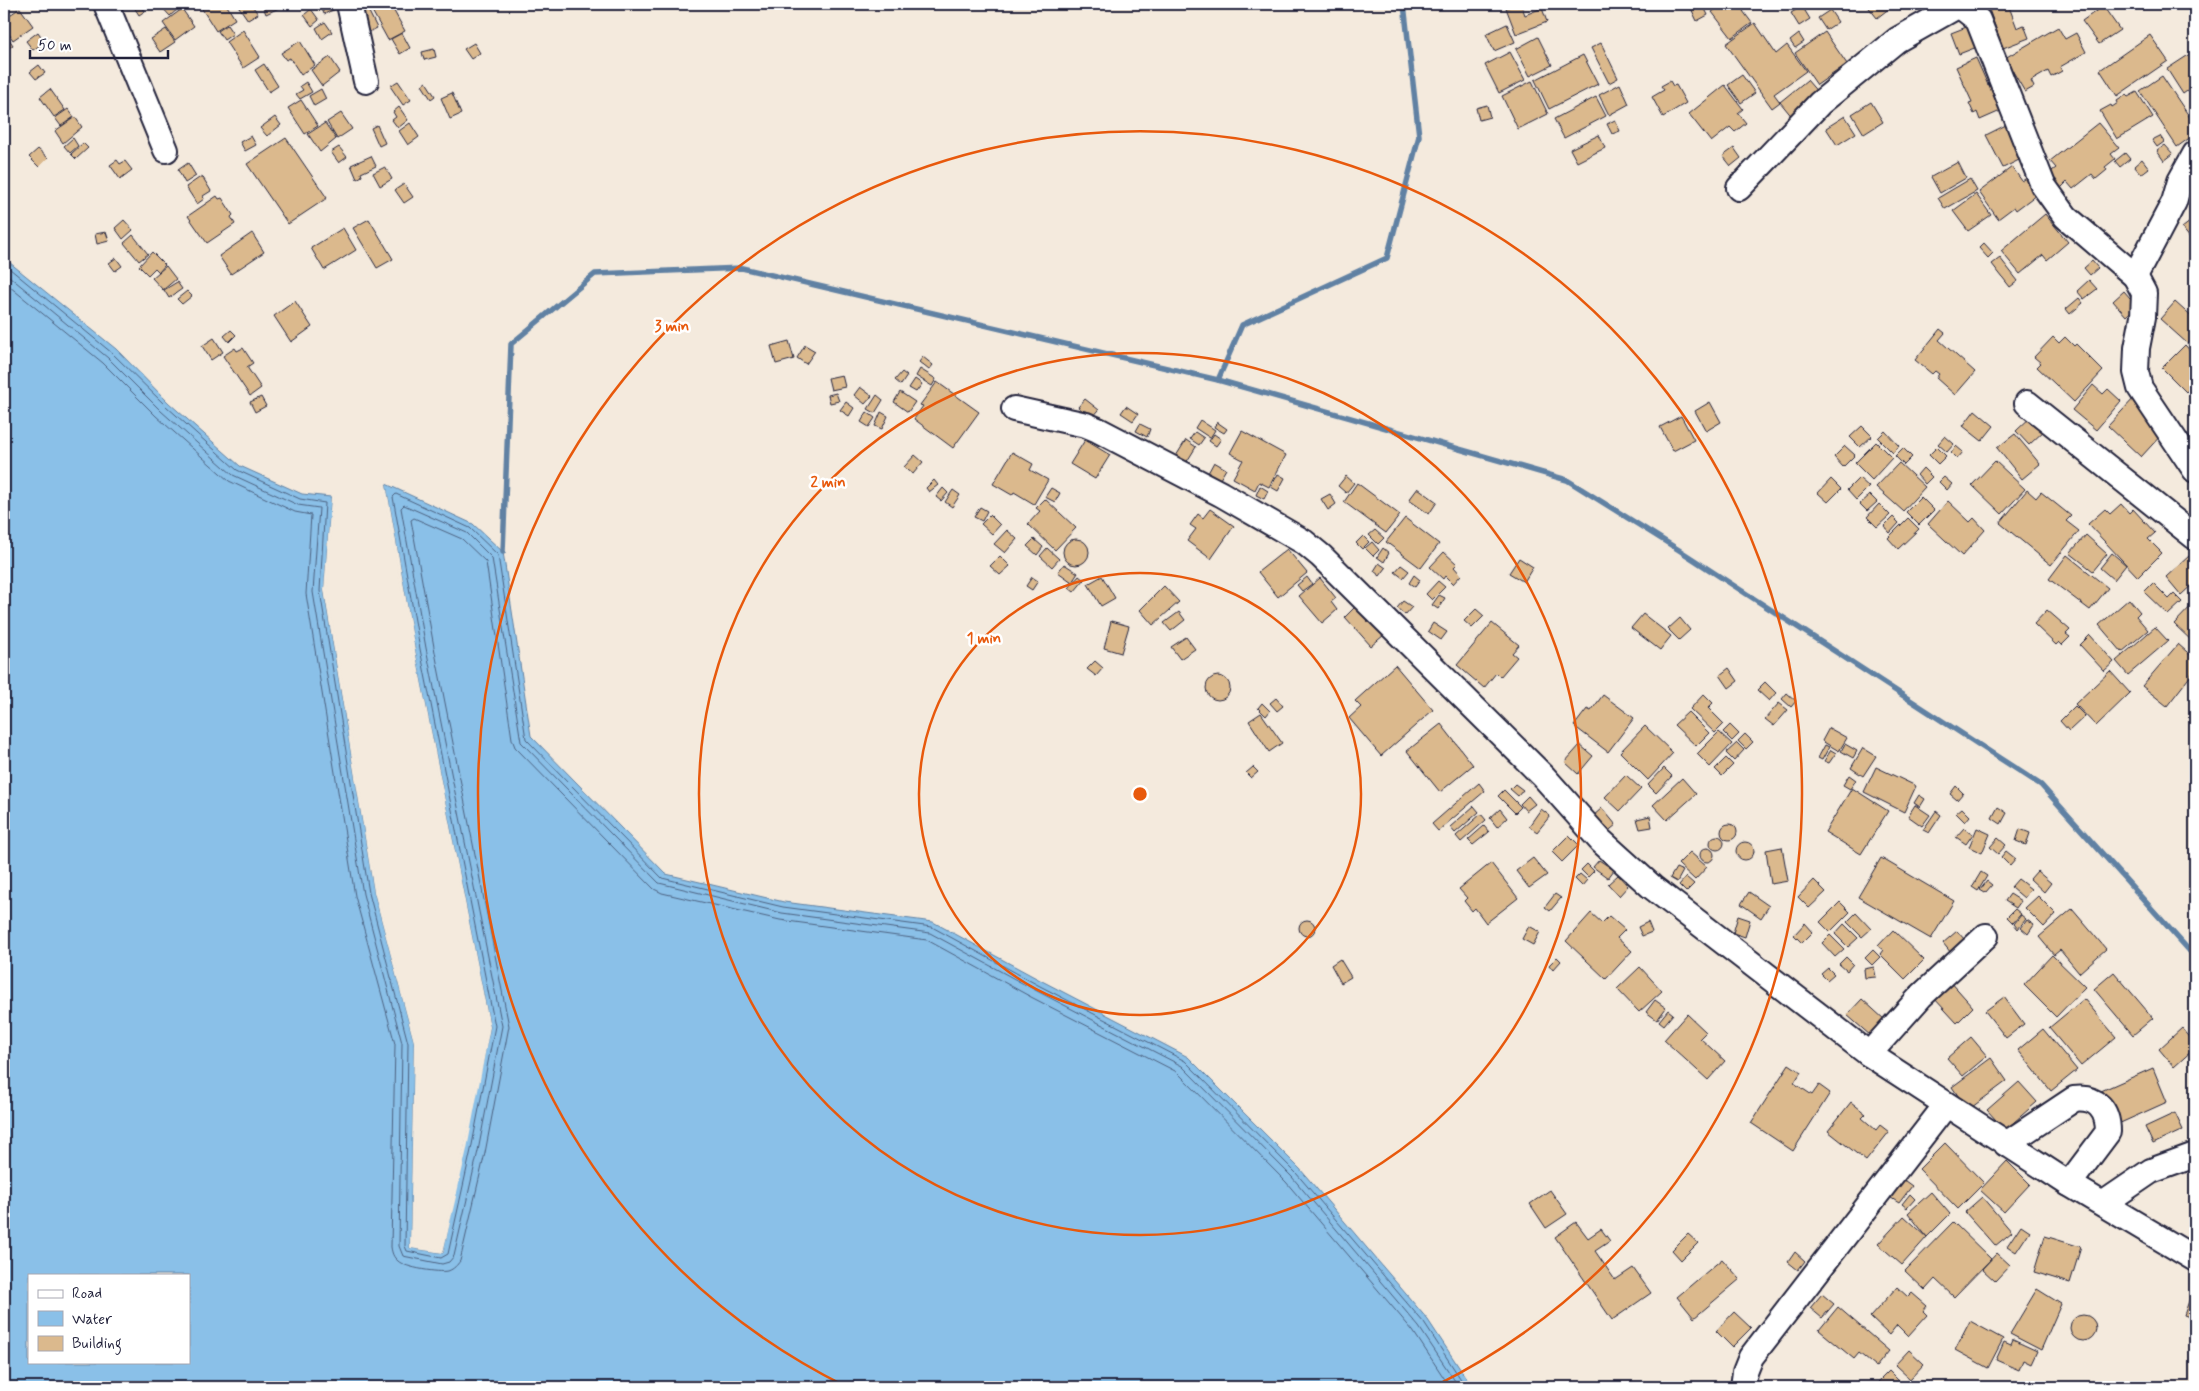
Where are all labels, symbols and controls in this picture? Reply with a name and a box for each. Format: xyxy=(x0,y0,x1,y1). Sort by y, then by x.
scale bar xyxy=(30,28,168,60)
text: 50 m xyxy=(38,36,72,56)
text: 3 min xyxy=(655,317,689,337)
text: 2 min xyxy=(810,473,846,493)
text: 1 min xyxy=(967,629,1001,649)
centre of rings xyxy=(1131,785,1149,803)
legend xyxy=(28,1274,190,1364)
text: Road xyxy=(72,1284,102,1304)
text: Water xyxy=(72,1310,112,1330)
text: Building xyxy=(72,1334,122,1355)

